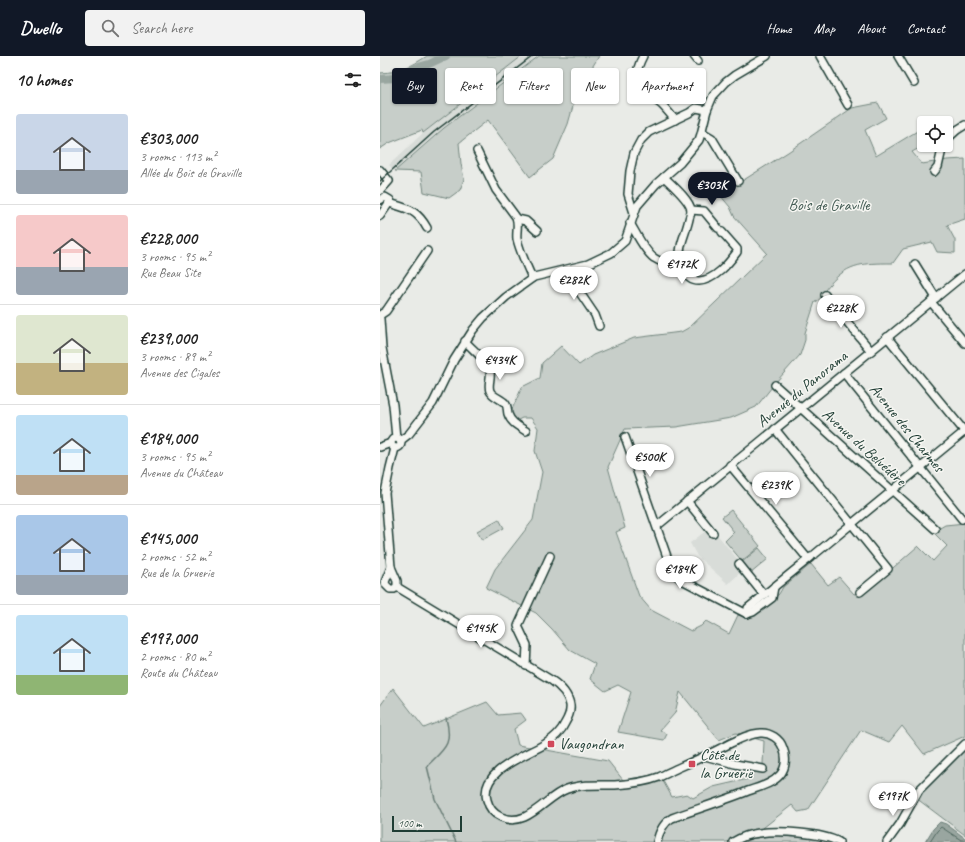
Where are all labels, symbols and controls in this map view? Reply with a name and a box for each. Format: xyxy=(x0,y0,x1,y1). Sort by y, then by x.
search box xyxy=(85,10,365,46)
text: Dwello xyxy=(20,16,61,40)
icon: search xyxy=(99,17,121,39)
text: Search here xyxy=(131,19,192,38)
text: Home xyxy=(766,20,792,37)
text: Map xyxy=(814,20,835,37)
text: About xyxy=(857,20,885,37)
text: Contact xyxy=(907,20,945,37)
chip: Buy xyxy=(392,68,437,104)
chip: Rent xyxy=(445,68,496,104)
chip: Filters xyxy=(504,68,563,104)
chip: New xyxy=(571,68,619,104)
chip: Apartment xyxy=(627,68,706,104)
icon: filters xyxy=(342,69,364,91)
text: 10 homes xyxy=(16,70,72,91)
map controls xyxy=(917,116,953,152)
button: locate xyxy=(917,116,953,152)
text: €303,000 xyxy=(140,128,197,149)
icon: home xyxy=(48,130,96,178)
text: 3 rooms · 113 m² xyxy=(140,149,216,165)
text: Allée du Bois de Graville xyxy=(140,165,241,181)
pin: €303K xyxy=(684,172,740,206)
text: €303K xyxy=(697,177,727,193)
park label: Bois de Graville xyxy=(789,195,871,215)
text: €228,000 xyxy=(140,228,197,249)
icon: home xyxy=(48,231,96,279)
text: 3 rooms · 95 m² xyxy=(140,249,210,265)
pin: €172K xyxy=(654,251,710,285)
text: €172K xyxy=(667,256,697,272)
text: Rue Beau Site xyxy=(140,265,200,281)
pin: €282K xyxy=(546,267,602,301)
text: €282K xyxy=(559,272,589,288)
pin: €228K xyxy=(813,295,869,329)
text: €228K xyxy=(826,300,856,316)
text: €239,000 xyxy=(140,328,197,349)
icon: home xyxy=(48,331,96,379)
street label: Avenue du Panorama xyxy=(753,345,853,432)
pin: €434K xyxy=(472,347,528,381)
text: 3 rooms · 89 m² xyxy=(140,349,210,365)
text: €434K xyxy=(485,352,515,368)
text: Avenue des Cigales xyxy=(140,365,219,381)
street label: Avenue des Charmes xyxy=(865,380,950,477)
street label: Avenue du Belvédère xyxy=(818,404,911,491)
text: €184,000 xyxy=(140,428,197,449)
icon: home xyxy=(48,431,96,479)
pin: €500K xyxy=(622,444,678,478)
text: 3 rooms · 95 m² xyxy=(140,449,210,465)
text: €500K xyxy=(635,449,665,465)
text: Avenue du Château xyxy=(140,465,223,481)
pin: €239K xyxy=(748,472,804,506)
text: €239K xyxy=(761,477,791,493)
text: €145,000 xyxy=(140,528,197,549)
icon: home xyxy=(48,531,96,579)
text: 2 rooms · 52 m² xyxy=(140,549,210,565)
pin: €184K xyxy=(652,556,708,590)
text: €184K xyxy=(665,561,695,577)
text: Rue de la Gruerie xyxy=(140,565,214,581)
pin: €145K xyxy=(453,615,509,649)
text: €145K xyxy=(466,620,496,636)
text: €197,000 xyxy=(140,628,197,649)
icon: home xyxy=(48,631,96,679)
text: 2 rooms · 80 m² xyxy=(140,649,210,665)
text: Route du Château xyxy=(140,665,217,681)
place label: Vaugondran xyxy=(559,734,624,754)
marker: Vaugondran xyxy=(546,739,556,749)
place label: Côte de la Gruerie xyxy=(700,745,754,783)
marker: Côte de la Gruerie xyxy=(687,759,697,769)
pin: €197K xyxy=(865,783,921,817)
text: €197K xyxy=(878,788,908,804)
scale bar xyxy=(392,814,462,833)
text: 100 m xyxy=(398,816,422,830)

